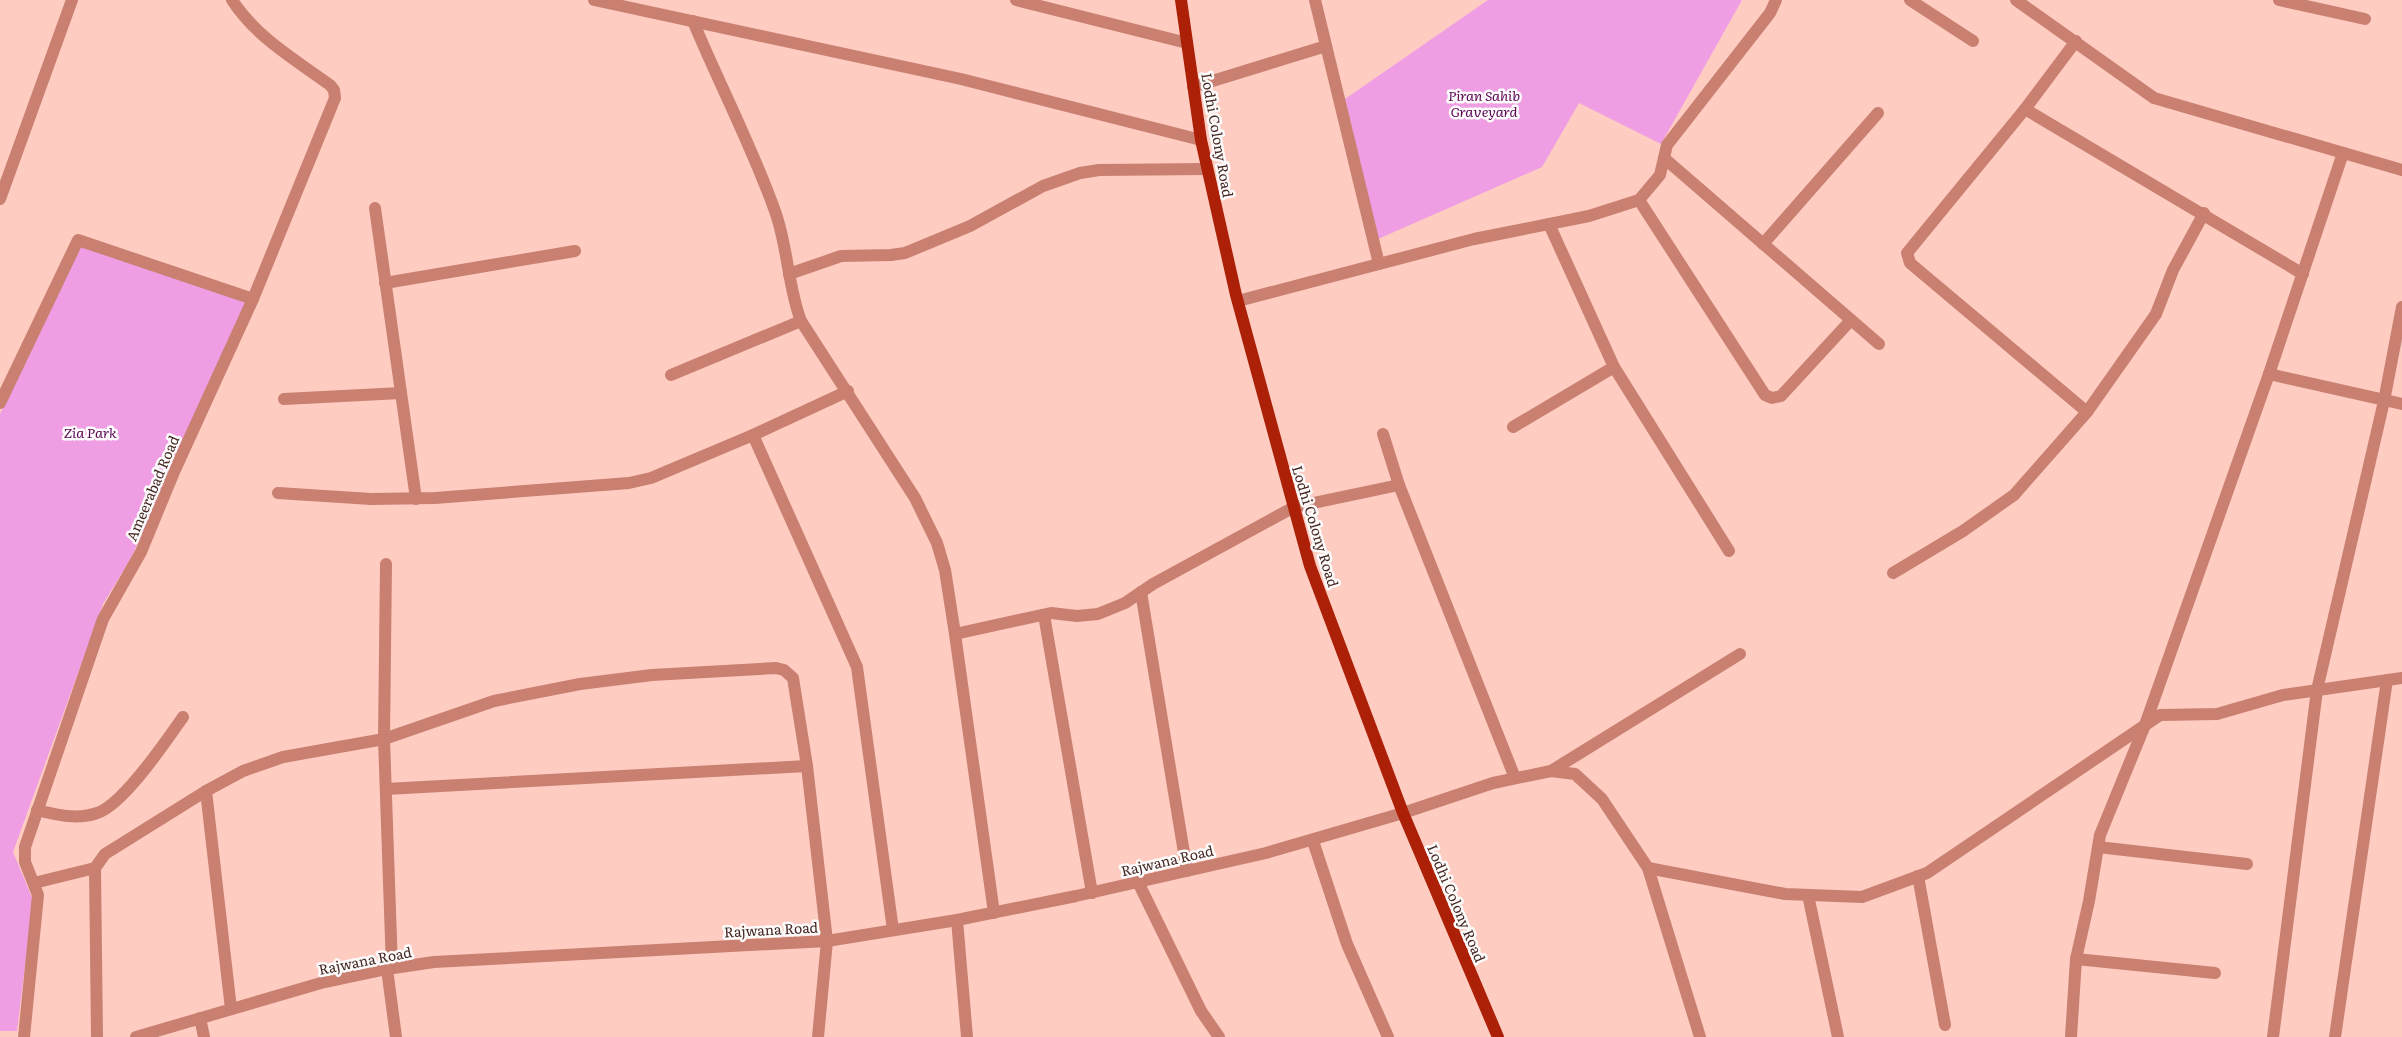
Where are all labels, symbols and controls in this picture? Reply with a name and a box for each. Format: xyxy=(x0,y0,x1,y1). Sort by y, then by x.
street label: Lodhi Colony Road xyxy=(1197,71,1239,199)
park label: Piran Sahib Graveyard xyxy=(1448,85,1520,121)
park label: Zia Park xyxy=(63,422,117,442)
street label: Ameerabad Road xyxy=(121,432,183,544)
street label: Lodhi Colony Road xyxy=(1288,463,1344,590)
street label: Rajwana Road xyxy=(1119,840,1216,880)
street label: Lodhi Colony Road xyxy=(1423,841,1491,965)
street label: Rajwana Road xyxy=(723,917,819,941)
street label: Rajwana Road xyxy=(317,941,414,979)

